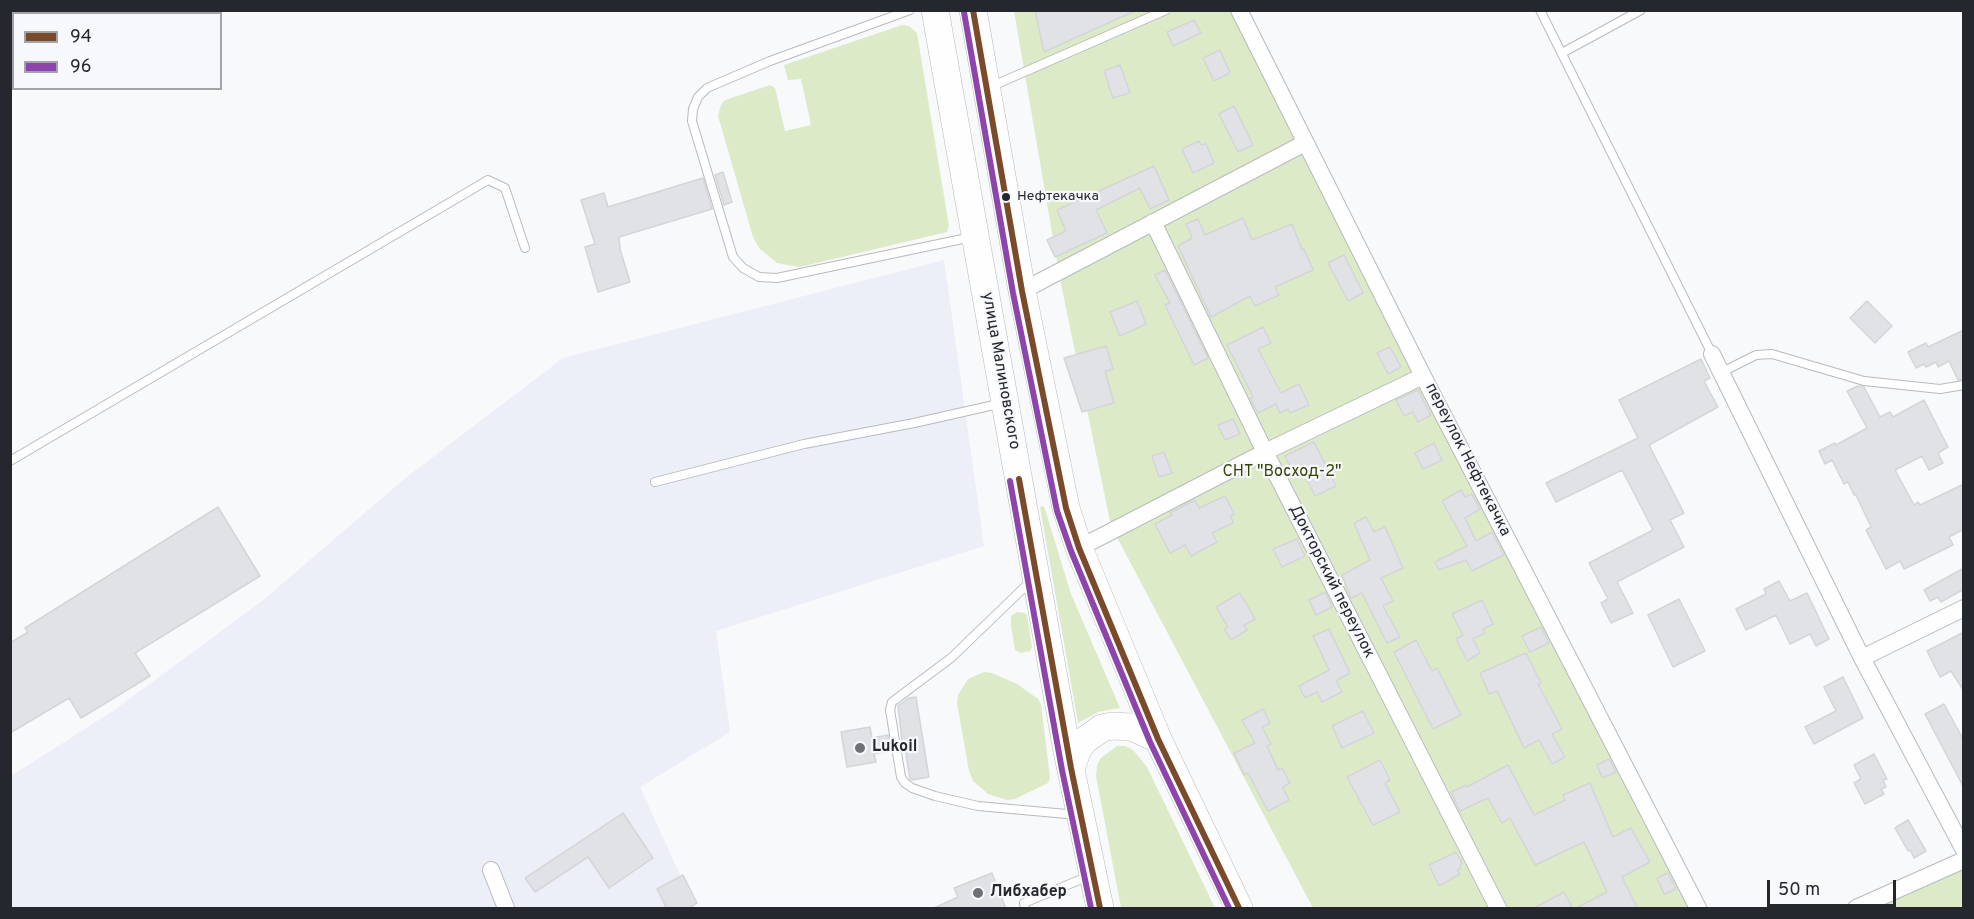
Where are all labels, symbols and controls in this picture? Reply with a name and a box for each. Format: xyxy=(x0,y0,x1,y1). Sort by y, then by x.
legend xyxy=(12,12,222,90)
text: 94 xyxy=(70,26,92,49)
text: 96 xyxy=(70,56,92,79)
place label: Нефтекачка xyxy=(1017,189,1099,205)
marker: Нефтекачка xyxy=(1000,191,1012,203)
street label: улица Малиновского xyxy=(977,291,1023,451)
street label: переулок Нефтекачка xyxy=(1420,380,1514,540)
park label: СНТ "Восход-2" xyxy=(1223,463,1341,483)
street label: Докторский переулок xyxy=(1284,502,1378,662)
place label: Lukoil xyxy=(872,738,917,758)
marker: Lukoil xyxy=(853,741,867,755)
scale bar xyxy=(1770,868,1899,906)
text: 50 m xyxy=(1778,879,1820,902)
place label: Либхабер xyxy=(990,883,1067,903)
marker: Либхабер xyxy=(971,886,985,900)

